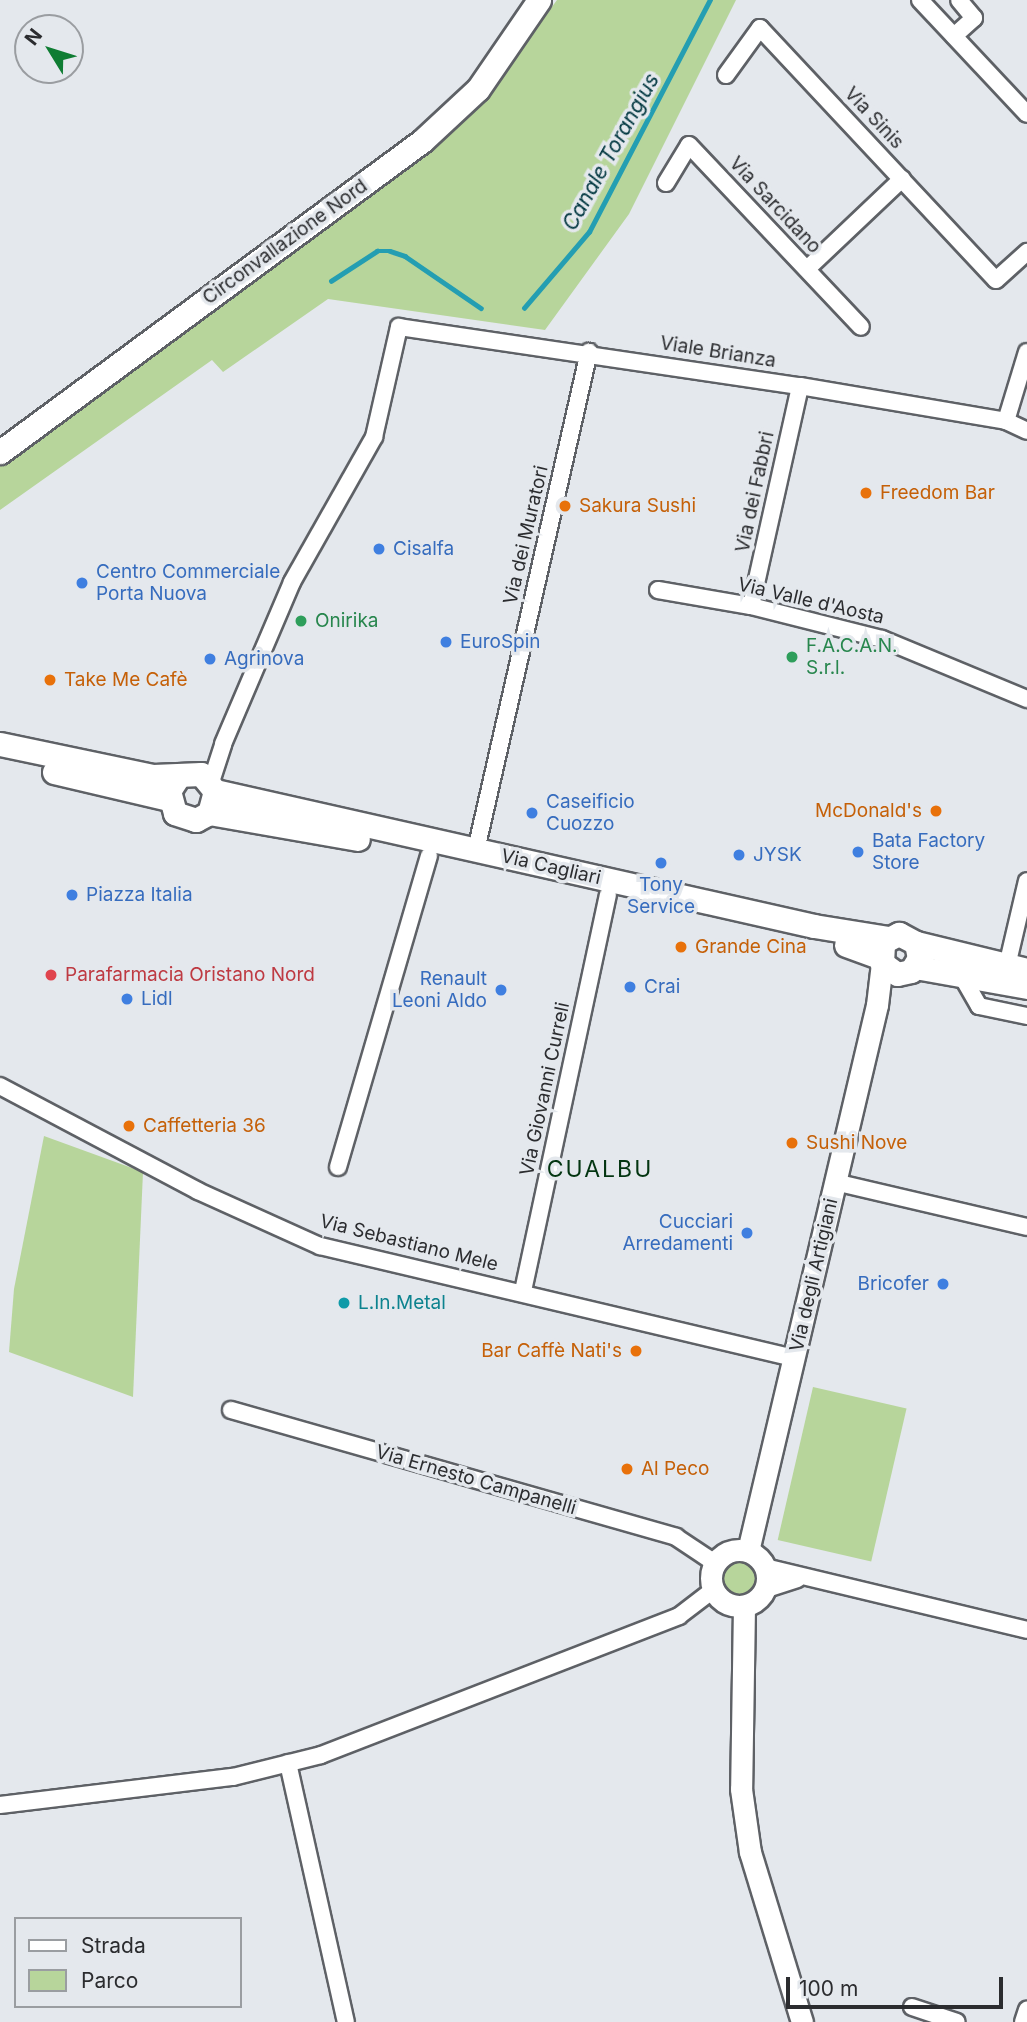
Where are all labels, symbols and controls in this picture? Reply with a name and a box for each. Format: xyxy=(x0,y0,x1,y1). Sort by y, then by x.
north arrow xyxy=(14,14,84,84)
text: N xyxy=(20,24,47,50)
water label: Canale Torangius xyxy=(557,69,665,235)
street label: Via Sinis xyxy=(840,82,908,154)
street label: Via Sarcidano xyxy=(724,152,826,258)
street label: Circonvallazione Nord xyxy=(198,175,372,309)
street label: Viale Brianza xyxy=(658,332,778,372)
street label: Via dei Fabbri xyxy=(731,429,779,555)
street label: Via dei Muratori xyxy=(499,463,553,607)
place label: Freedom Bar xyxy=(880,482,995,504)
marker: Freedom Bar xyxy=(858,485,874,501)
place label: Sakura Sushi xyxy=(579,495,696,517)
marker: Sakura Sushi xyxy=(557,498,573,514)
place label: Cisalfa xyxy=(393,538,454,560)
marker: Cisalfa xyxy=(371,541,387,557)
place label: Centro Commerciale Porta Nuova xyxy=(96,561,280,605)
street label: Via Valle d'Aosta xyxy=(736,573,886,629)
marker: Centro Commerciale Porta Nuova xyxy=(74,575,90,591)
place label: Onirika xyxy=(315,610,379,632)
marker: Onirika xyxy=(293,613,309,629)
place label: EuroSpin xyxy=(460,631,541,653)
marker: EuroSpin xyxy=(438,634,454,650)
place label: F.A.C.A.N. S.r.l. xyxy=(806,635,898,679)
place label: Agrinova xyxy=(224,648,304,670)
marker: F.A.C.A.N. S.r.l. xyxy=(784,649,800,665)
marker: Agrinova xyxy=(202,651,218,667)
place label: Take Me Cafè xyxy=(64,669,188,691)
marker: Take Me Cafè xyxy=(42,672,58,688)
place label: Caseificio Cuozzo xyxy=(546,791,635,835)
place label: McDonald's xyxy=(815,800,922,822)
marker: McDonald's xyxy=(928,803,944,819)
marker: Caseificio Cuozzo xyxy=(524,805,540,821)
place label: Bata Factory Store xyxy=(872,830,985,874)
street label: Via Cagliari xyxy=(499,844,603,890)
place label: JYSK xyxy=(753,844,802,866)
marker: Bata Factory Store xyxy=(850,844,866,860)
marker: JYSK xyxy=(731,847,747,863)
marker: Tony Service xyxy=(653,855,669,871)
place label: Tony Service xyxy=(627,874,695,918)
place label: Piazza Italia xyxy=(86,884,193,906)
marker: Piazza Italia xyxy=(64,887,80,903)
place label: Grande Cina xyxy=(695,936,807,958)
marker: Grande Cina xyxy=(673,939,689,955)
place label: Parafarmacia Oristano Nord xyxy=(65,964,315,986)
marker: Parafarmacia Oristano Nord xyxy=(43,967,59,983)
place label: Renault Leoni Aldo xyxy=(392,968,487,1012)
place label: Crai xyxy=(644,976,680,998)
marker: Crai xyxy=(622,979,638,995)
marker: Renault Leoni Aldo xyxy=(493,982,509,998)
place label: Lidl xyxy=(141,988,173,1010)
marker: Lidl xyxy=(119,991,135,1007)
street label: Via Giovanni Curreli xyxy=(515,1000,575,1178)
place label: Caffetteria 36 xyxy=(143,1115,266,1137)
marker: Caffetteria 36 xyxy=(121,1118,137,1134)
place label: Sushi Nove xyxy=(806,1132,907,1154)
marker: Sushi Nove xyxy=(784,1135,800,1151)
district label: CUALBU xyxy=(547,1155,653,1183)
street label: Via degli Artigiani xyxy=(785,1196,843,1354)
street label: Via Sebastiano Mele xyxy=(318,1210,500,1276)
place label: Cucciari Arredamenti xyxy=(622,1211,733,1255)
marker: Cucciari Arredamenti xyxy=(739,1225,755,1241)
place label: Bricofer xyxy=(858,1273,929,1295)
marker: Bricofer xyxy=(935,1276,951,1292)
place label: L.In.Metal xyxy=(358,1292,446,1314)
marker: L.In.Metal xyxy=(336,1295,352,1311)
place label: Bar Caffè Nati's xyxy=(481,1340,622,1362)
marker: Bar Caffè Nati's xyxy=(628,1343,644,1359)
street label: Via Ernesto Campanelli xyxy=(373,1440,579,1520)
place label: Al Peco xyxy=(641,1458,709,1480)
marker: Al Peco xyxy=(619,1461,635,1477)
legend xyxy=(14,1917,242,2008)
text: Strada xyxy=(81,1933,146,1958)
scale bar xyxy=(789,1962,1006,2006)
text: Parco xyxy=(81,1968,138,1993)
text: 100 m xyxy=(799,1976,858,2001)

